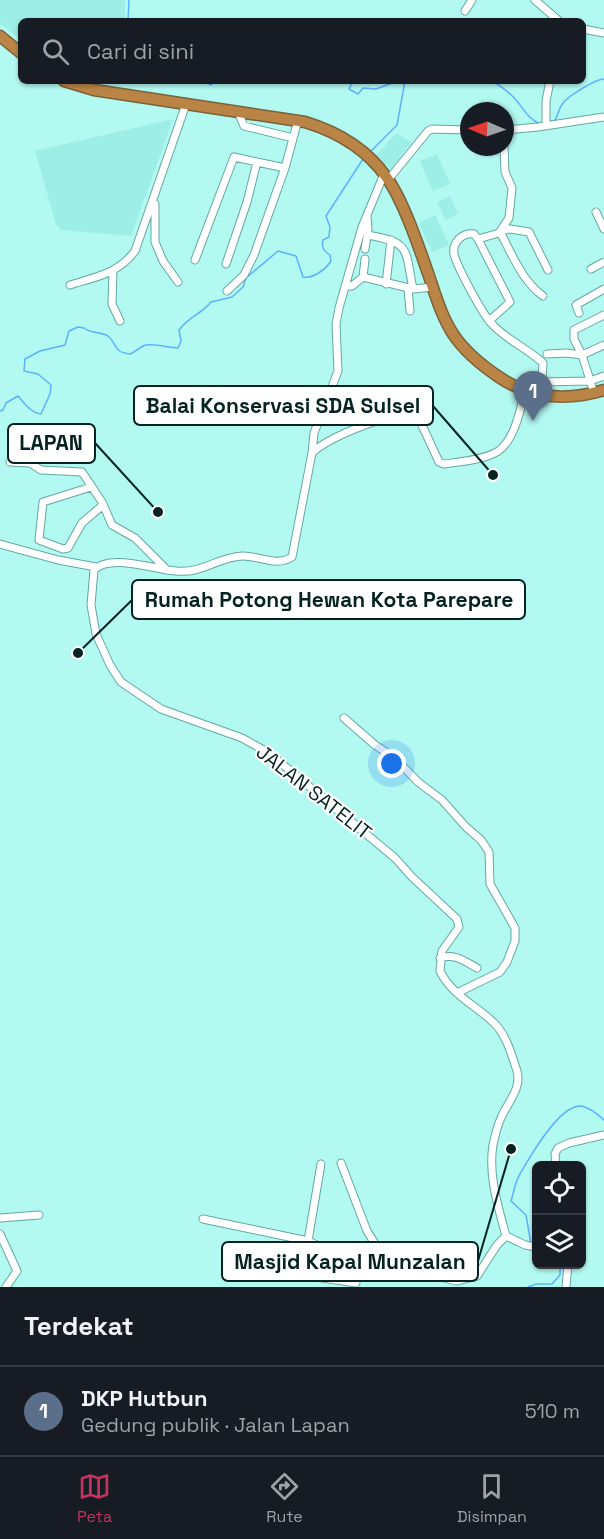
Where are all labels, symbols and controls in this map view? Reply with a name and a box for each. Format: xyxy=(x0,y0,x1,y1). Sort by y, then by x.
search box xyxy=(18,18,586,84)
icon: search xyxy=(39,35,72,68)
text: Cari di sini xyxy=(87,37,194,65)
north arrow xyxy=(460,102,514,156)
pin: 1 xyxy=(514,372,552,421)
callout: Balai Konservasi SDA Sulsel xyxy=(134,386,433,425)
text: Balai Konservasi SDA Sulsel xyxy=(146,392,420,419)
callout: LAPAN xyxy=(8,424,95,463)
text: LAPAN xyxy=(19,429,83,456)
callout: Rumah Potong Hewan Kota Parepare xyxy=(132,580,525,619)
text: Rumah Potong Hewan Kota Parepare xyxy=(145,586,513,613)
street label: JALAN SATELIT xyxy=(251,739,377,845)
your location xyxy=(377,749,406,778)
map controls xyxy=(532,1161,586,1269)
button: locate xyxy=(532,1161,586,1215)
button: layers xyxy=(532,1215,586,1269)
callout: Masjid Kapal Munzalan xyxy=(222,1242,478,1281)
text: Masjid Kapal Munzalan xyxy=(234,1248,466,1275)
text: Terdekat xyxy=(24,1309,134,1343)
text: DKP Hutbun xyxy=(81,1384,207,1412)
text: 1 xyxy=(39,1398,48,1424)
text: 510 m xyxy=(525,1398,580,1424)
text: Gedung publik · Jalan Lapan xyxy=(81,1412,350,1438)
tab: Peta xyxy=(77,1470,112,1527)
tab: Rute xyxy=(266,1470,303,1527)
tab: Disimpan xyxy=(457,1470,527,1527)

